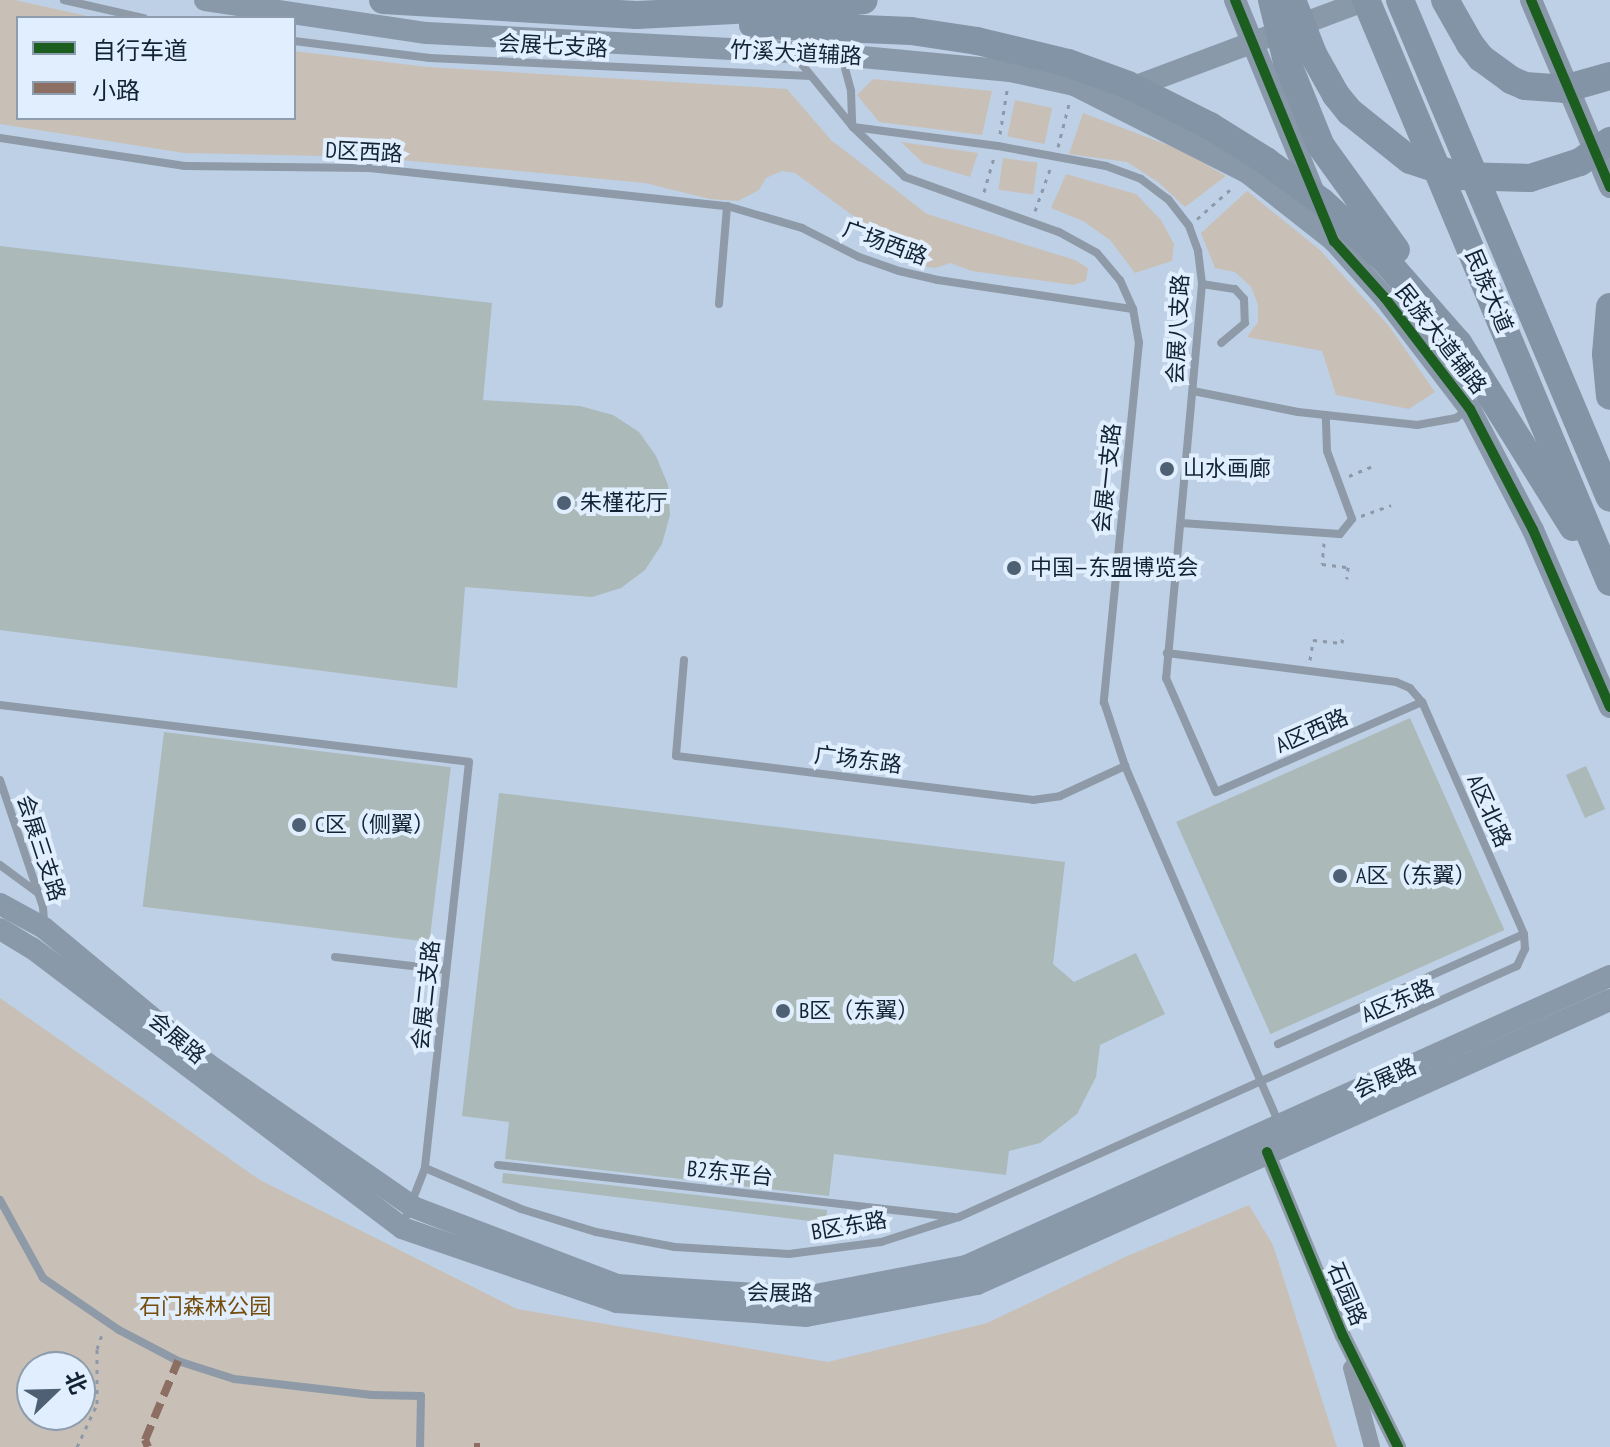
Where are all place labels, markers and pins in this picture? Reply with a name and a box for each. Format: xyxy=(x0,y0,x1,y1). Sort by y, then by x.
place label: 山水画廊 xyxy=(1183,456,1271,482)
marker: 山水画廊 xyxy=(1158,460,1176,478)
place label: 朱槿花厅 xyxy=(580,490,668,516)
marker: 朱槿花厅 xyxy=(555,494,573,512)
place label: 中国—东盟博览会 xyxy=(1030,555,1199,581)
marker: 中国—东盟博览会 xyxy=(1005,559,1023,577)
place label: C区（侧翼） xyxy=(315,812,435,838)
marker: C区（侧翼） xyxy=(290,816,308,834)
place label: A区（东翼） xyxy=(1356,863,1476,889)
marker: A区（东翼） xyxy=(1331,867,1349,885)
place label: B区（东翼） xyxy=(799,998,919,1024)
marker: B区（东翼） xyxy=(774,1002,792,1020)

